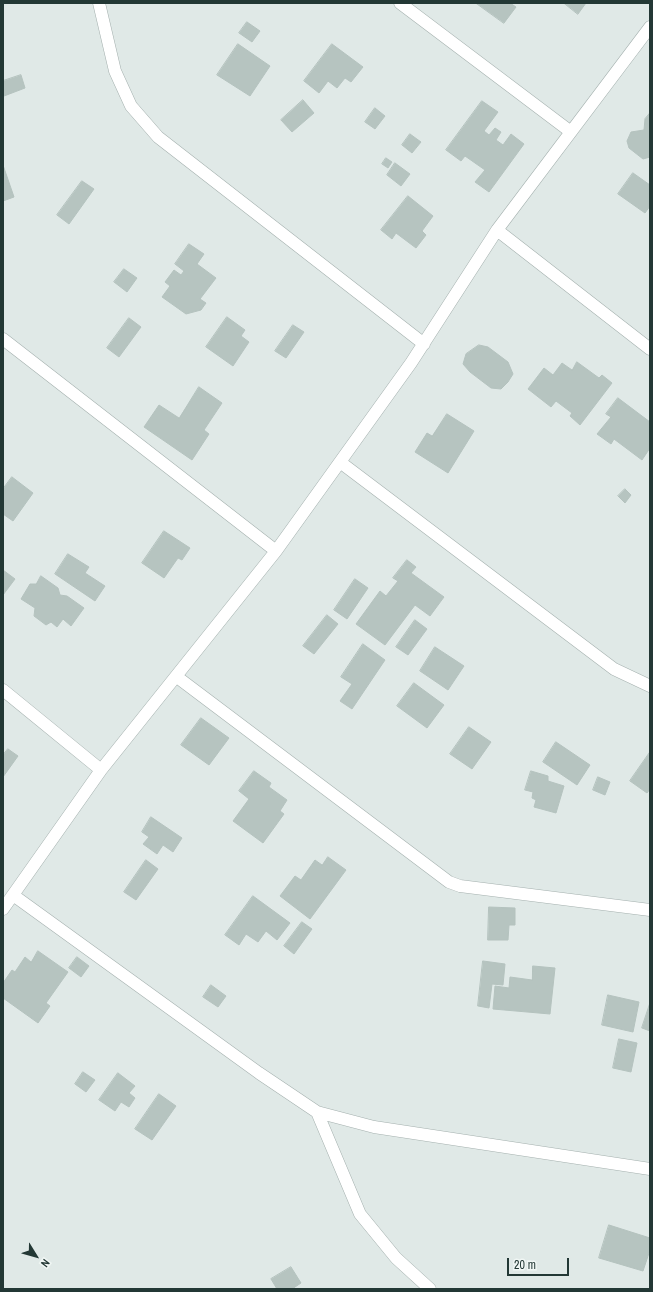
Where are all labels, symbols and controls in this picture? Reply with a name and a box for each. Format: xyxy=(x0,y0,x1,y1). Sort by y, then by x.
north arrow xyxy=(16,1236,56,1276)
scale bar xyxy=(509,1250,571,1276)
text: N xyxy=(38,1256,53,1270)
text: 20 m xyxy=(514,1257,536,1273)

